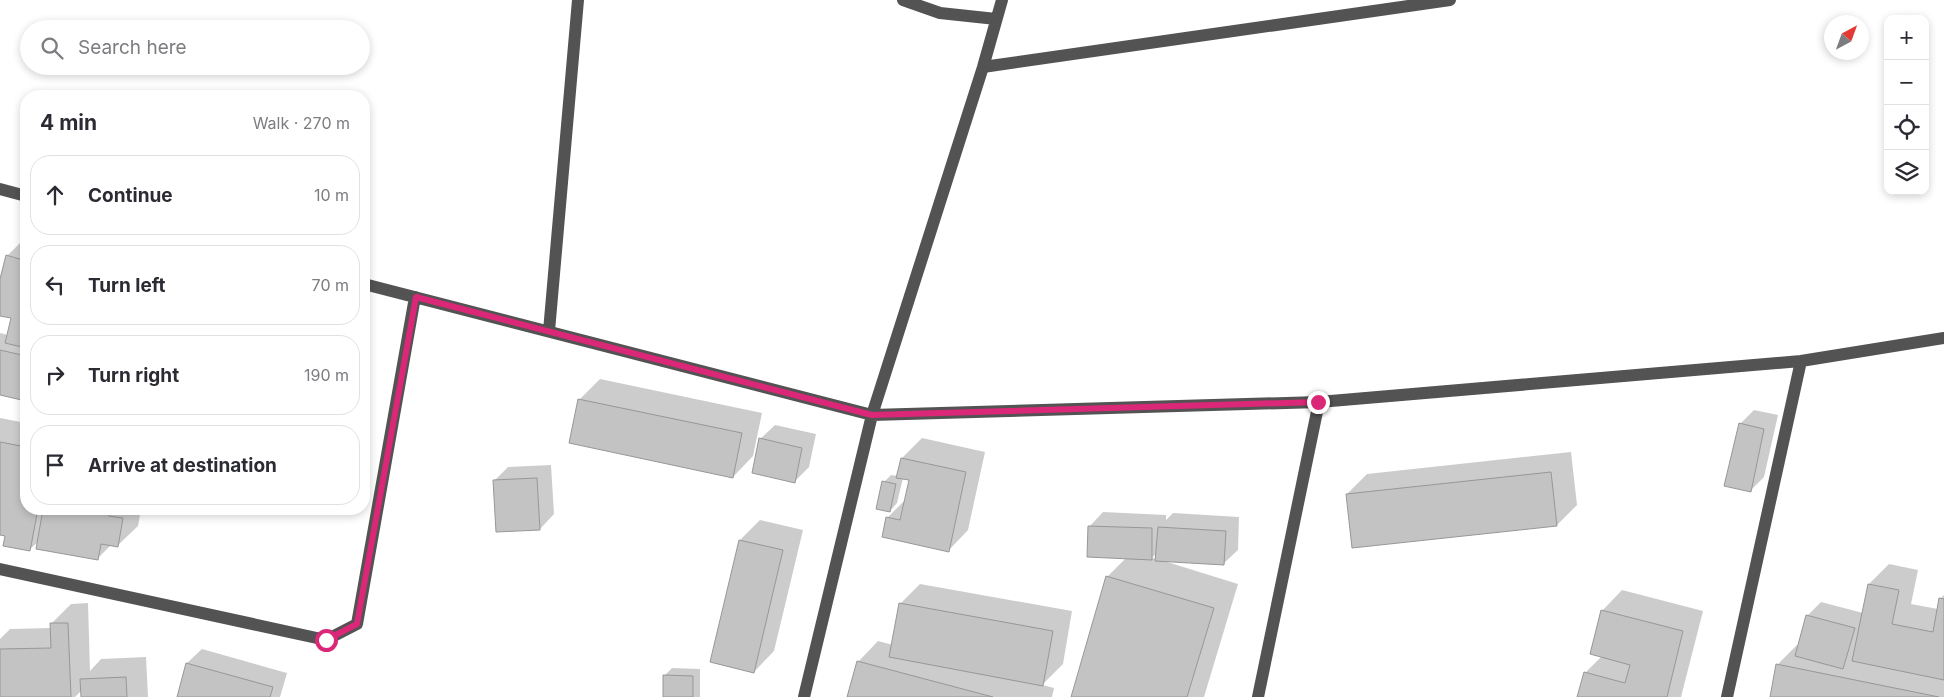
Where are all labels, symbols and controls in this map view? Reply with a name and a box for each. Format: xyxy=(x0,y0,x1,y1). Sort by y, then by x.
north arrow xyxy=(1824,15,1869,60)
map controls xyxy=(1884,15,1929,195)
button: + xyxy=(1884,15,1929,60)
search box xyxy=(20,20,370,75)
icon: search xyxy=(38,34,66,62)
text: Search here xyxy=(78,36,187,59)
button: − xyxy=(1884,60,1929,105)
button: locate xyxy=(1884,105,1929,150)
text: 4 min xyxy=(40,110,97,135)
text: Walk · 270 m xyxy=(253,113,350,133)
button: layers xyxy=(1884,150,1929,195)
icon: ahead xyxy=(41,181,69,209)
text: Continue xyxy=(88,184,173,207)
text: 10 m xyxy=(314,185,349,205)
icon: left xyxy=(41,271,69,299)
text: Turn left xyxy=(88,274,166,297)
text: 70 m xyxy=(312,275,349,295)
icon: right xyxy=(41,361,69,389)
text: Turn right xyxy=(88,364,179,387)
text: 190 m xyxy=(304,365,349,385)
route end xyxy=(1307,391,1330,414)
icon: arrive xyxy=(41,451,69,479)
text: Arrive at destination xyxy=(88,454,277,477)
route start xyxy=(315,629,338,652)

